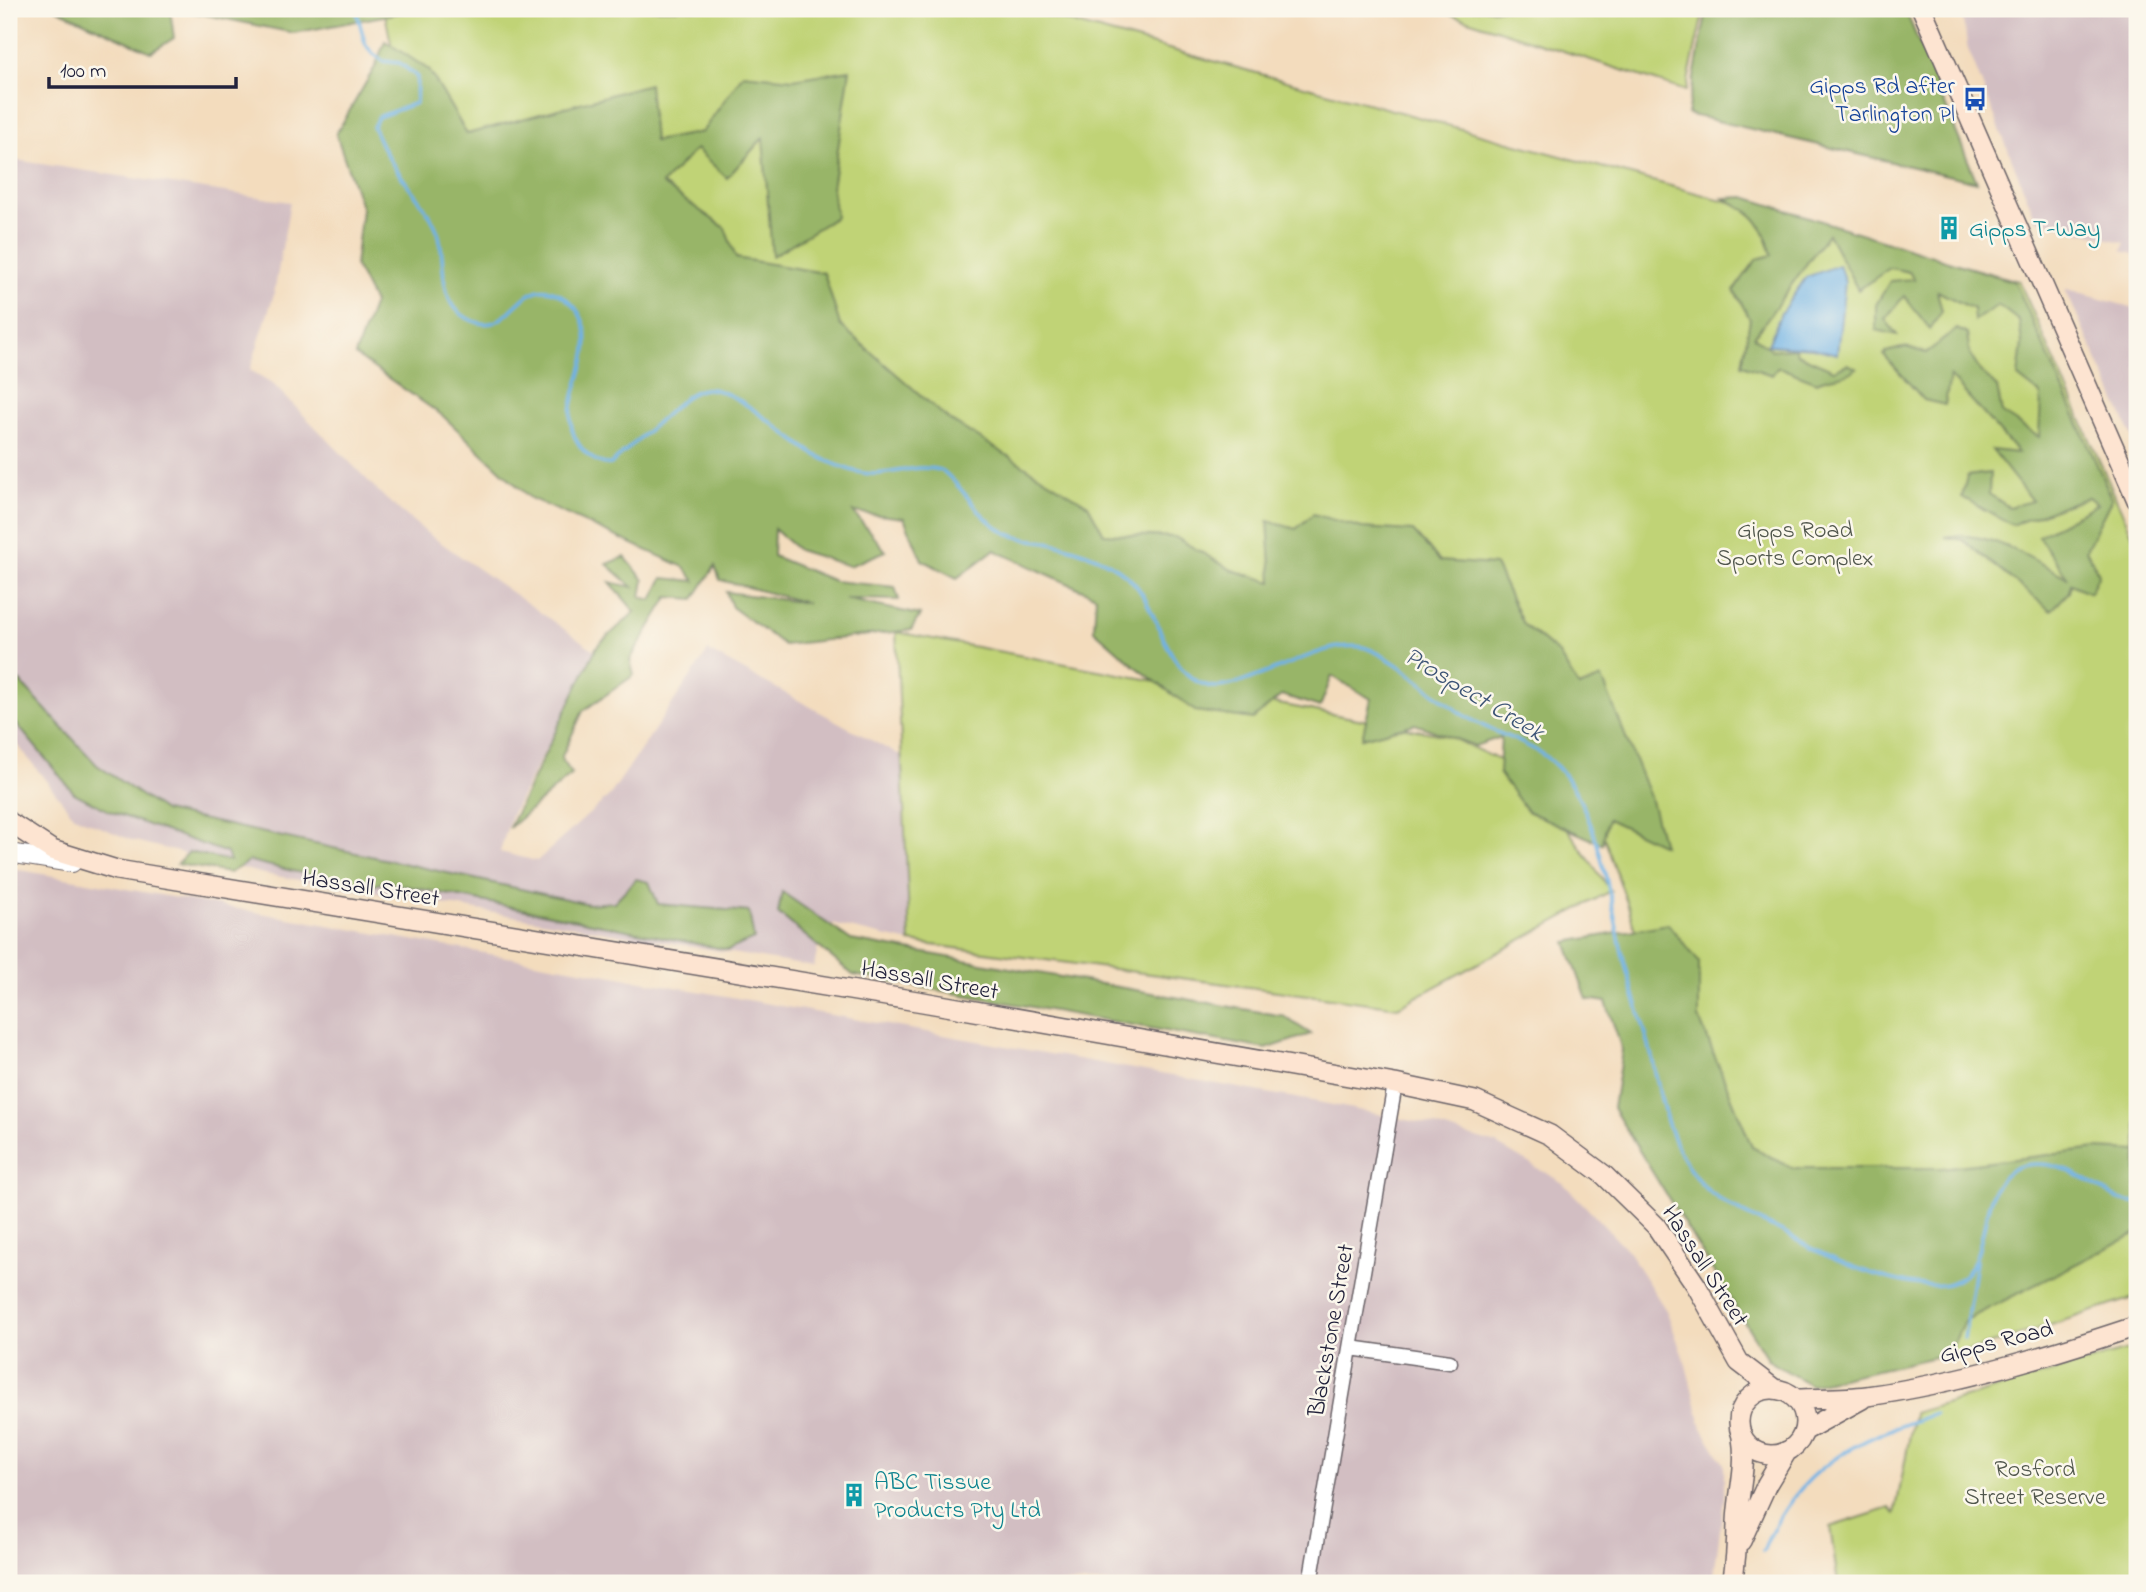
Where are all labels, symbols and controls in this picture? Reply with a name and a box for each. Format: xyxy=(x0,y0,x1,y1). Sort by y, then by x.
scale bar xyxy=(49,46,236,90)
text: 100 m xyxy=(60,57,106,87)
place label: Gipps Rd after Tarlington Pl xyxy=(1809,70,1956,133)
bus stop icon: Gipps Rd after Tarlington Pl xyxy=(1961,85,1989,113)
place label: Gipps T-Way xyxy=(1969,213,2100,249)
building icon: Gipps T-Way xyxy=(1935,214,1963,242)
park label: Gipps Road Sports Complex xyxy=(1717,514,1873,577)
water label: Prospect Creek xyxy=(1396,639,1552,753)
street label: Hassall Street xyxy=(299,861,442,918)
street label: Hassall Street xyxy=(858,952,1001,1011)
street label: Hassall Street xyxy=(1651,1199,1756,1334)
street label: Blackstone Street xyxy=(1300,1241,1365,1420)
street label: Gipps Road xyxy=(1936,1312,2058,1374)
park label: Rosford Street Reserve xyxy=(1964,1453,2106,1516)
place label: ABC Tissue Products Pty Ltd xyxy=(874,1466,1041,1530)
building icon: ABC Tissue Products Pty Ltd xyxy=(840,1481,868,1509)

